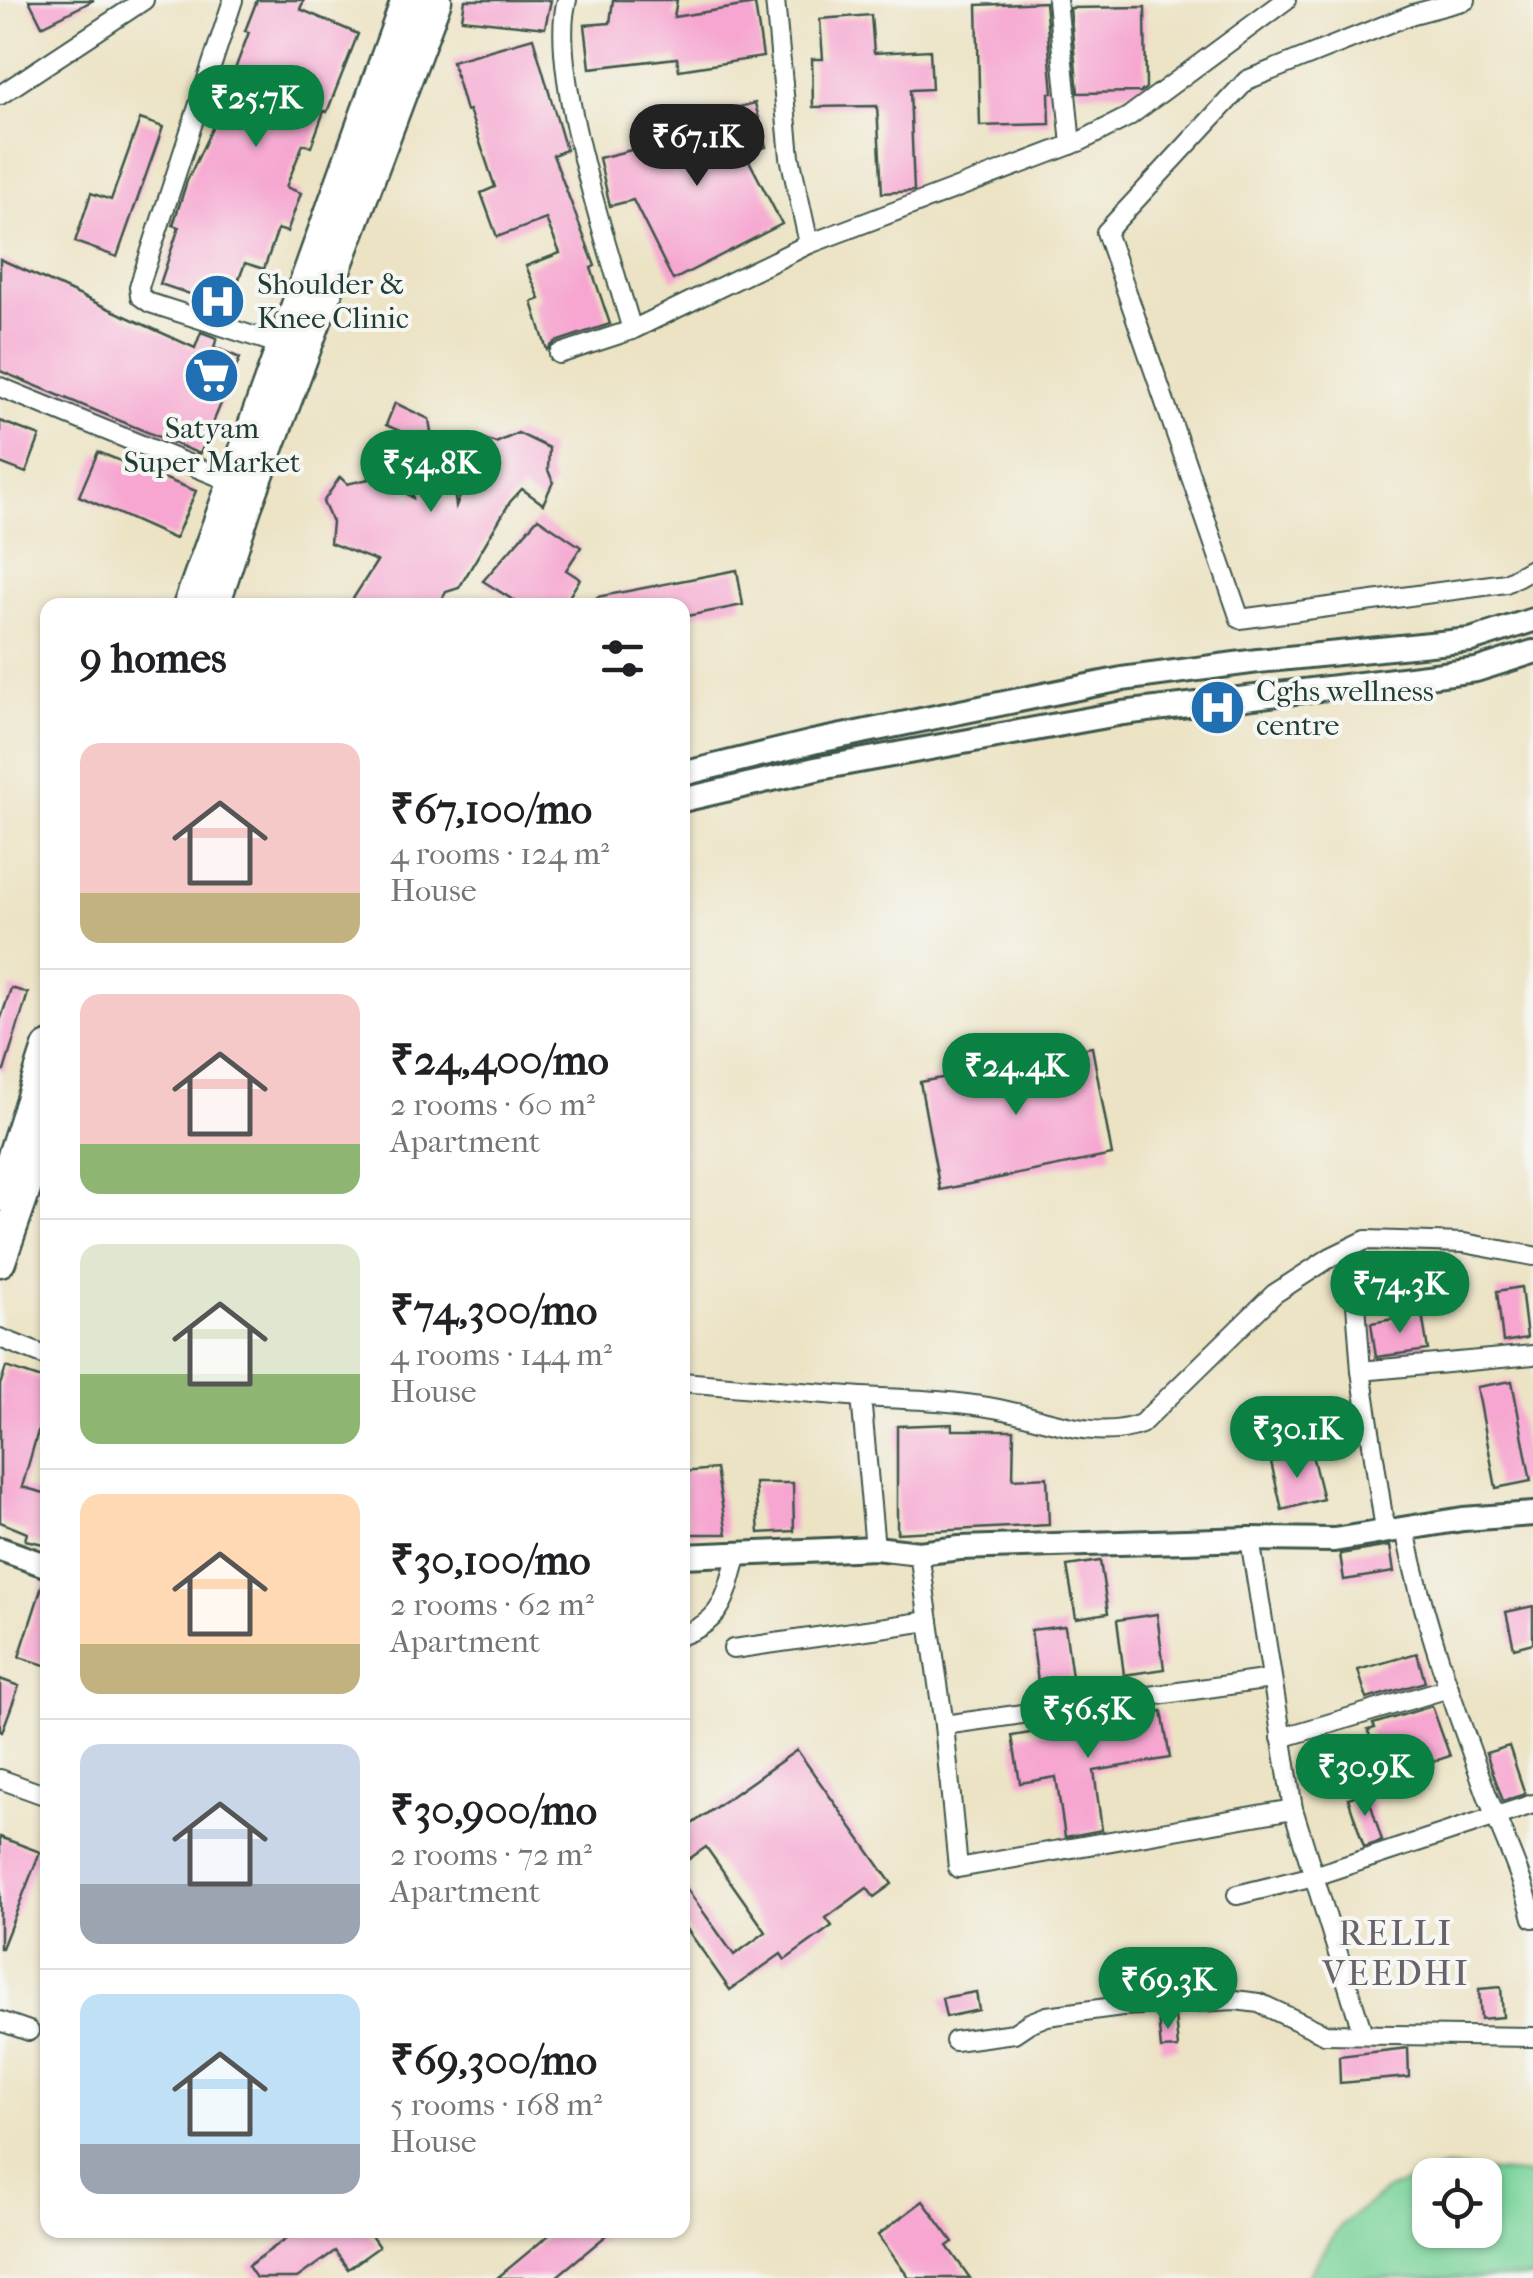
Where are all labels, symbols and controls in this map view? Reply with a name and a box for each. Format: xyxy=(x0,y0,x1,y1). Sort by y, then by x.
pin: ₹25.7K xyxy=(175,65,337,150)
text: ₹25.7K xyxy=(210,79,302,116)
pin: ₹67.1K xyxy=(616,104,778,189)
text: ₹67.1K xyxy=(651,118,743,155)
place label: Shoulder & Knee Clinic xyxy=(257,267,409,336)
hospital icon: Shoulder & Knee Clinic xyxy=(188,271,248,331)
supermarket icon: Satyam Super Market xyxy=(182,345,242,405)
place label: Satyam Super Market xyxy=(123,411,301,480)
pin: ₹54.8K xyxy=(350,430,512,515)
text: ₹54.8K xyxy=(382,444,480,481)
icon: filters xyxy=(595,631,650,686)
text: 9 homes xyxy=(80,634,227,683)
place label: Cghs wellness centre xyxy=(1256,674,1434,743)
hospital icon: Cghs wellness centre xyxy=(1187,678,1247,738)
icon: home xyxy=(160,783,280,903)
text: ₹67,100/mo xyxy=(390,785,592,834)
text: 4 rooms · 124 m² xyxy=(390,835,609,872)
text: House xyxy=(390,872,477,909)
pin: ₹24.4K xyxy=(935,1033,1097,1118)
icon: home xyxy=(160,1034,280,1154)
text: ₹24,400/mo xyxy=(390,1036,609,1085)
text: ₹24.4K xyxy=(964,1047,1068,1084)
text: 2 rooms · 60 m² xyxy=(390,1086,595,1123)
text: Apartment xyxy=(390,1123,540,1160)
pin: ₹74.3K xyxy=(1319,1251,1481,1336)
text: ₹74.3K xyxy=(1352,1265,1448,1302)
icon: home xyxy=(160,1284,280,1404)
text: ₹74,300/mo xyxy=(390,1286,597,1335)
text: 4 rooms · 144 m² xyxy=(390,1336,612,1373)
text: House xyxy=(390,1373,477,1410)
pin: ₹30.1K xyxy=(1216,1396,1378,1481)
text: ₹30.1K xyxy=(1252,1410,1342,1447)
icon: home xyxy=(160,1534,280,1654)
text: ₹30,100/mo xyxy=(390,1536,591,1585)
text: 2 rooms · 62 m² xyxy=(390,1586,594,1623)
text: Apartment xyxy=(390,1623,540,1660)
pin: ₹56.5K xyxy=(1007,1676,1169,1761)
text: ₹56.5K xyxy=(1042,1690,1134,1727)
pin: ₹30.9K xyxy=(1284,1734,1446,1819)
text: ₹30.9K xyxy=(1318,1748,1412,1785)
icon: home xyxy=(160,1784,280,1904)
text: ₹30,900/mo xyxy=(390,1786,597,1835)
text: 2 rooms · 72 m² xyxy=(390,1836,592,1873)
text: Apartment xyxy=(390,1873,540,1910)
district label: RELLI VEEDHI xyxy=(1321,1913,1470,1994)
pin: ₹69.3K xyxy=(1087,1947,1249,2032)
text: ₹69.3K xyxy=(1121,1961,1215,1998)
icon: home xyxy=(160,2034,280,2154)
text: ₹69,300/mo xyxy=(390,2036,597,2085)
text: 5 rooms · 168 m² xyxy=(390,2086,602,2123)
text: House xyxy=(390,2123,477,2160)
map controls xyxy=(1412,2158,1502,2248)
button: locate xyxy=(1412,2158,1502,2248)

